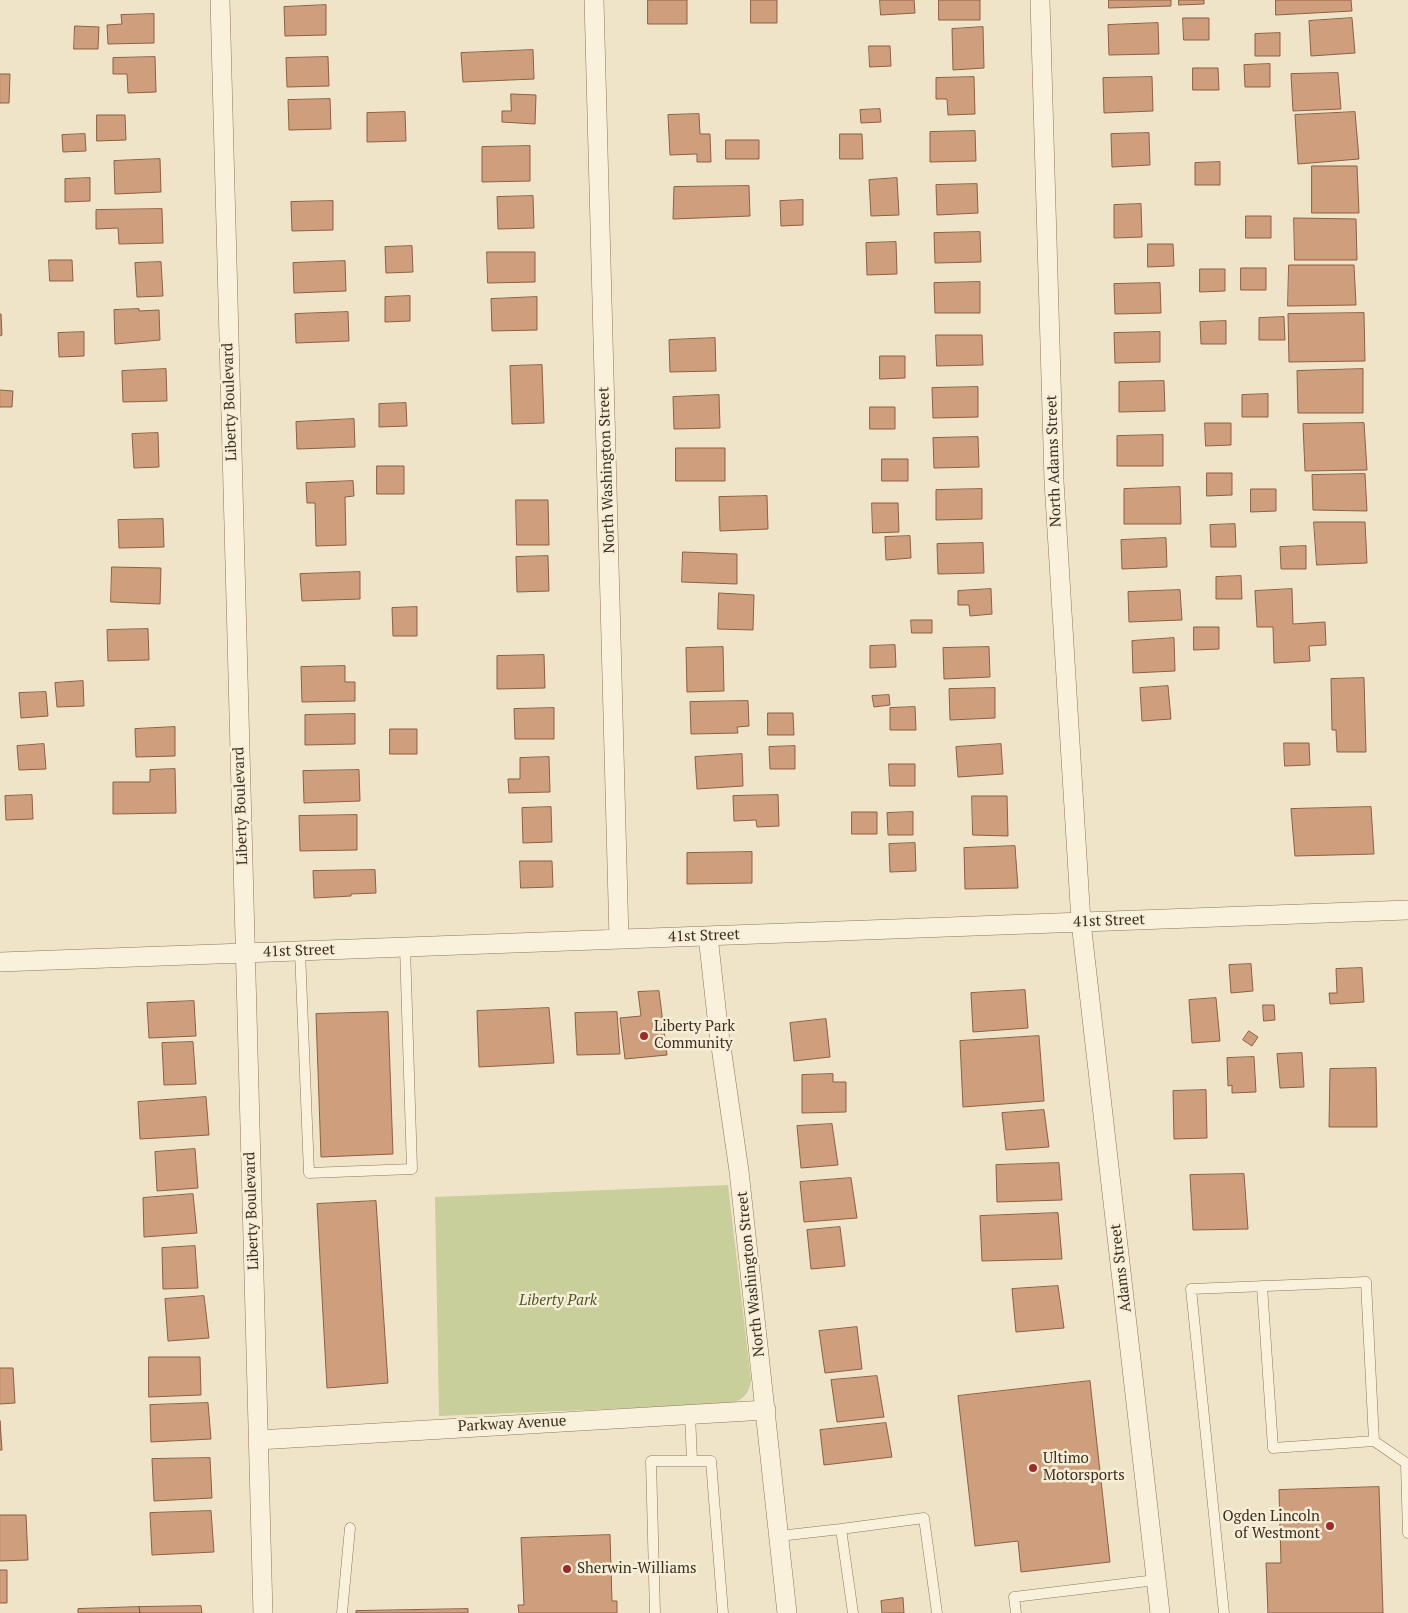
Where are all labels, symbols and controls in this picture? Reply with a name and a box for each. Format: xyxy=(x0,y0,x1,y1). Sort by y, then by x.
street label: Liberty Boulevard xyxy=(219,343,241,461)
street label: North Washington Street xyxy=(595,386,619,554)
street label: North Adams Street xyxy=(1043,395,1065,527)
street label: Liberty Boulevard xyxy=(230,747,252,865)
street label: 41st Street xyxy=(1073,911,1145,931)
street label: 41st Street xyxy=(668,926,740,946)
street label: 41st Street xyxy=(263,941,335,961)
place label: Liberty Park Community xyxy=(654,1018,735,1053)
marker: Liberty Park Community xyxy=(638,1030,650,1042)
street label: Liberty Boulevard xyxy=(241,1152,263,1270)
street label: North Washington Street xyxy=(733,1190,769,1358)
street label: Adams Street xyxy=(1107,1223,1135,1313)
park label: Liberty Park xyxy=(519,1292,597,1310)
street label: Parkway Avenue xyxy=(457,1412,567,1436)
place label: Ultimo Motorsports xyxy=(1043,1450,1125,1485)
marker: Ultimo Motorsports xyxy=(1027,1462,1039,1474)
place label: Ogden Lincoln of Westmont xyxy=(1222,1508,1320,1543)
marker: Ogden Lincoln of Westmont xyxy=(1324,1520,1336,1532)
place label: Sherwin-Williams xyxy=(577,1560,696,1578)
marker: Sherwin-Williams xyxy=(561,1563,573,1575)

